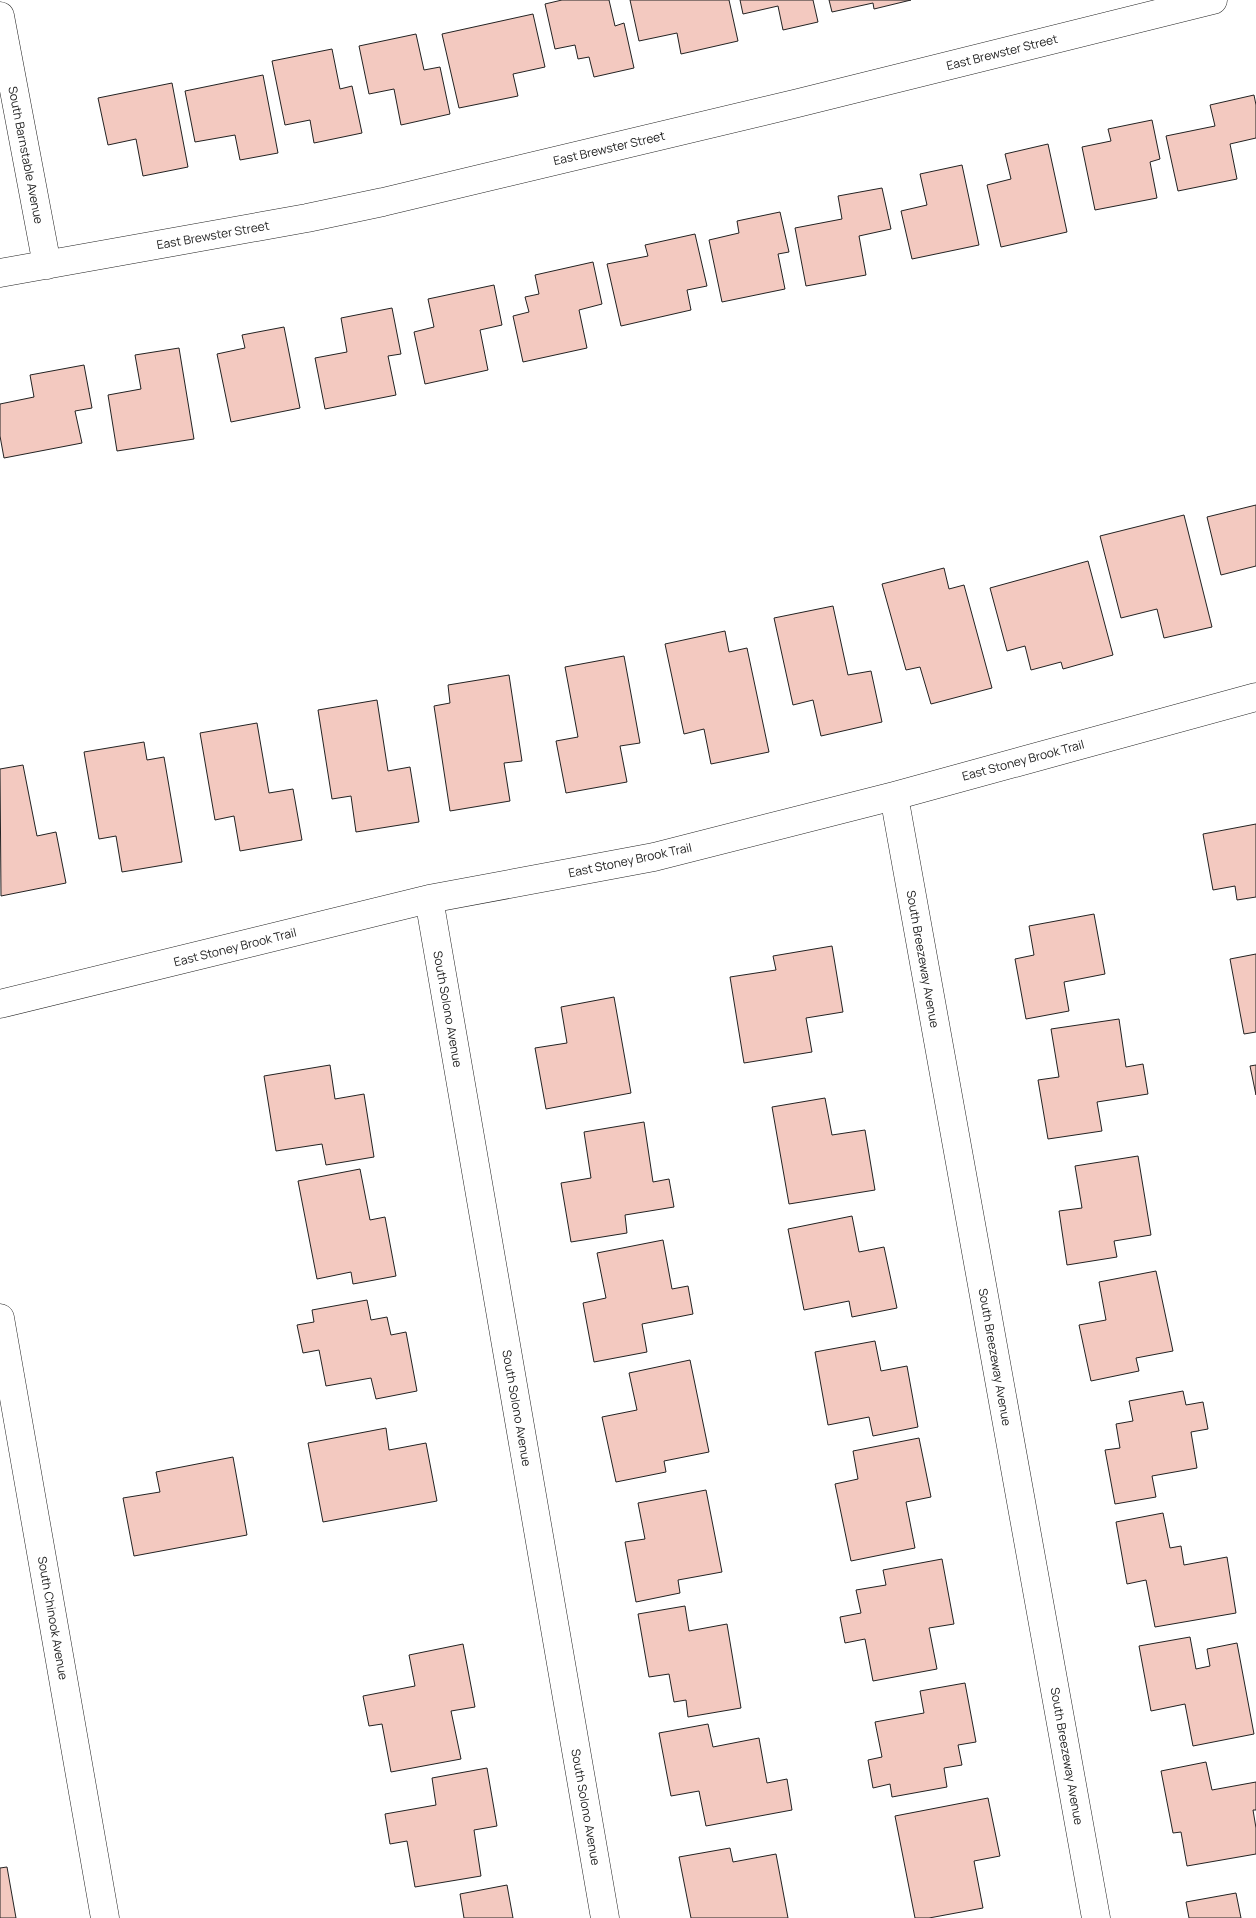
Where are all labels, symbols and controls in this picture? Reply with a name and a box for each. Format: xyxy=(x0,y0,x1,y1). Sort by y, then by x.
street label: East Brewster Street xyxy=(945,30,1060,74)
street label: South Barnstable Avenue xyxy=(4,85,48,225)
street label: East Brewster Street xyxy=(551,127,667,169)
street label: East Brewster Street xyxy=(155,217,271,253)
street label: East Stoney Brook Trail xyxy=(960,736,1086,784)
street label: East Stoney Brook Trail xyxy=(567,839,693,881)
street label: South Breezeway Avenue xyxy=(903,889,943,1029)
street label: East Stoney Brook Trail xyxy=(172,924,298,970)
street label: South Solono Avenue xyxy=(429,949,467,1069)
street label: South Breezeway Avenue xyxy=(975,1287,1015,1427)
street label: South Solono Avenue xyxy=(498,1348,536,1468)
street label: South Chinook Avenue xyxy=(34,1555,72,1681)
street label: South Breezeway Avenue xyxy=(1047,1686,1087,1826)
street label: South Solono Avenue xyxy=(567,1747,605,1867)

